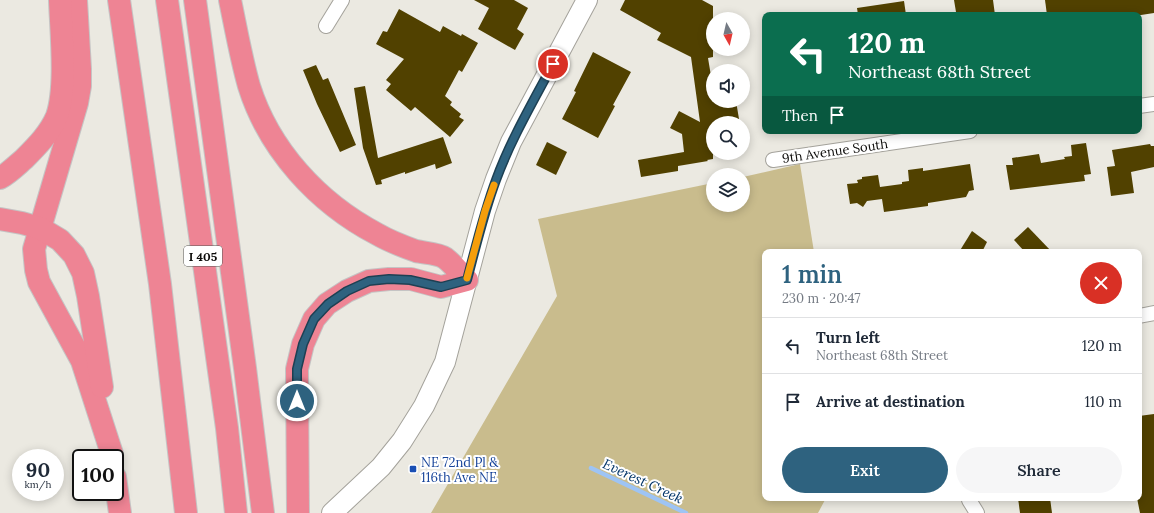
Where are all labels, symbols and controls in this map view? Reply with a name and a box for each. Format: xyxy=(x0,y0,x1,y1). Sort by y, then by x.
north arrow xyxy=(706,12,750,56)
map controls xyxy=(706,12,750,212)
text: 120 m xyxy=(848,25,925,61)
icon: left xyxy=(782,28,834,80)
pin xyxy=(536,47,570,81)
icon: arrive xyxy=(542,53,564,75)
text: Northeast 68th Street xyxy=(848,60,1031,83)
button: sound xyxy=(706,64,750,108)
icon: arrive xyxy=(826,104,848,126)
text: Then xyxy=(782,106,818,125)
button: search xyxy=(706,116,750,160)
street label: 9th Avenue South xyxy=(781,135,889,167)
button: layers xyxy=(706,168,750,212)
road number: I 405 xyxy=(184,246,222,266)
text: 1 min xyxy=(782,259,842,290)
button: close xyxy=(1080,262,1122,304)
text: 230 m · 20:47 xyxy=(782,290,861,307)
text: Turn left xyxy=(816,328,880,347)
icon: left xyxy=(782,335,804,357)
text: 120 m xyxy=(1082,336,1122,355)
text: Northeast 68th Street xyxy=(816,347,948,364)
position arrow xyxy=(276,380,318,422)
icon: arrive xyxy=(782,391,804,413)
text: Arrive at destination xyxy=(816,392,965,411)
text: 110 m xyxy=(1084,392,1122,411)
button: Exit xyxy=(782,447,948,493)
button: Share xyxy=(956,447,1122,493)
speed limit sign: 100 xyxy=(72,449,124,501)
place label: NE 72nd Pl & 116th Ave NE xyxy=(421,454,499,486)
water label: Everest Creek xyxy=(600,455,686,507)
text: 90 xyxy=(26,457,50,482)
marker: NE 72nd Pl & 116th Ave NE xyxy=(408,464,418,474)
text: km/h xyxy=(24,478,52,491)

